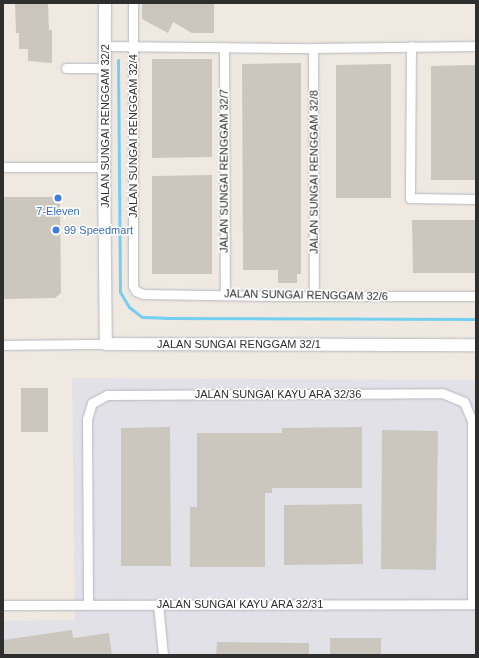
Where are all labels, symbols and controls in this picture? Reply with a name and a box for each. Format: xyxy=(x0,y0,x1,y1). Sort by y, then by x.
street label: JALAN SUNGAI RENGGAM 32/2 xyxy=(98,44,112,208)
street label: JALAN SUNGAI RENGGAM 32/4 xyxy=(126,54,140,218)
street label: JALAN SUNGAI RENGGAM 32/7 xyxy=(217,89,231,253)
street label: JALAN SUNGAI RENGGAM 32/8 xyxy=(307,90,321,254)
marker: 7-Eleven xyxy=(53,193,63,203)
place label: 7-Eleven xyxy=(36,204,80,218)
place label: 99 Speedmart xyxy=(64,223,133,237)
marker: 99 Speedmart xyxy=(51,225,61,235)
street label: JALAN SUNGAI RENGGAM 32/6 xyxy=(224,287,388,303)
street label: JALAN SUNGAI RENGGAM 32/1 xyxy=(157,337,321,351)
street label: JALAN SUNGAI KAYU ARA 32/36 xyxy=(194,387,362,401)
street label: JALAN SUNGAI KAYU ARA 32/31 xyxy=(156,597,324,611)

